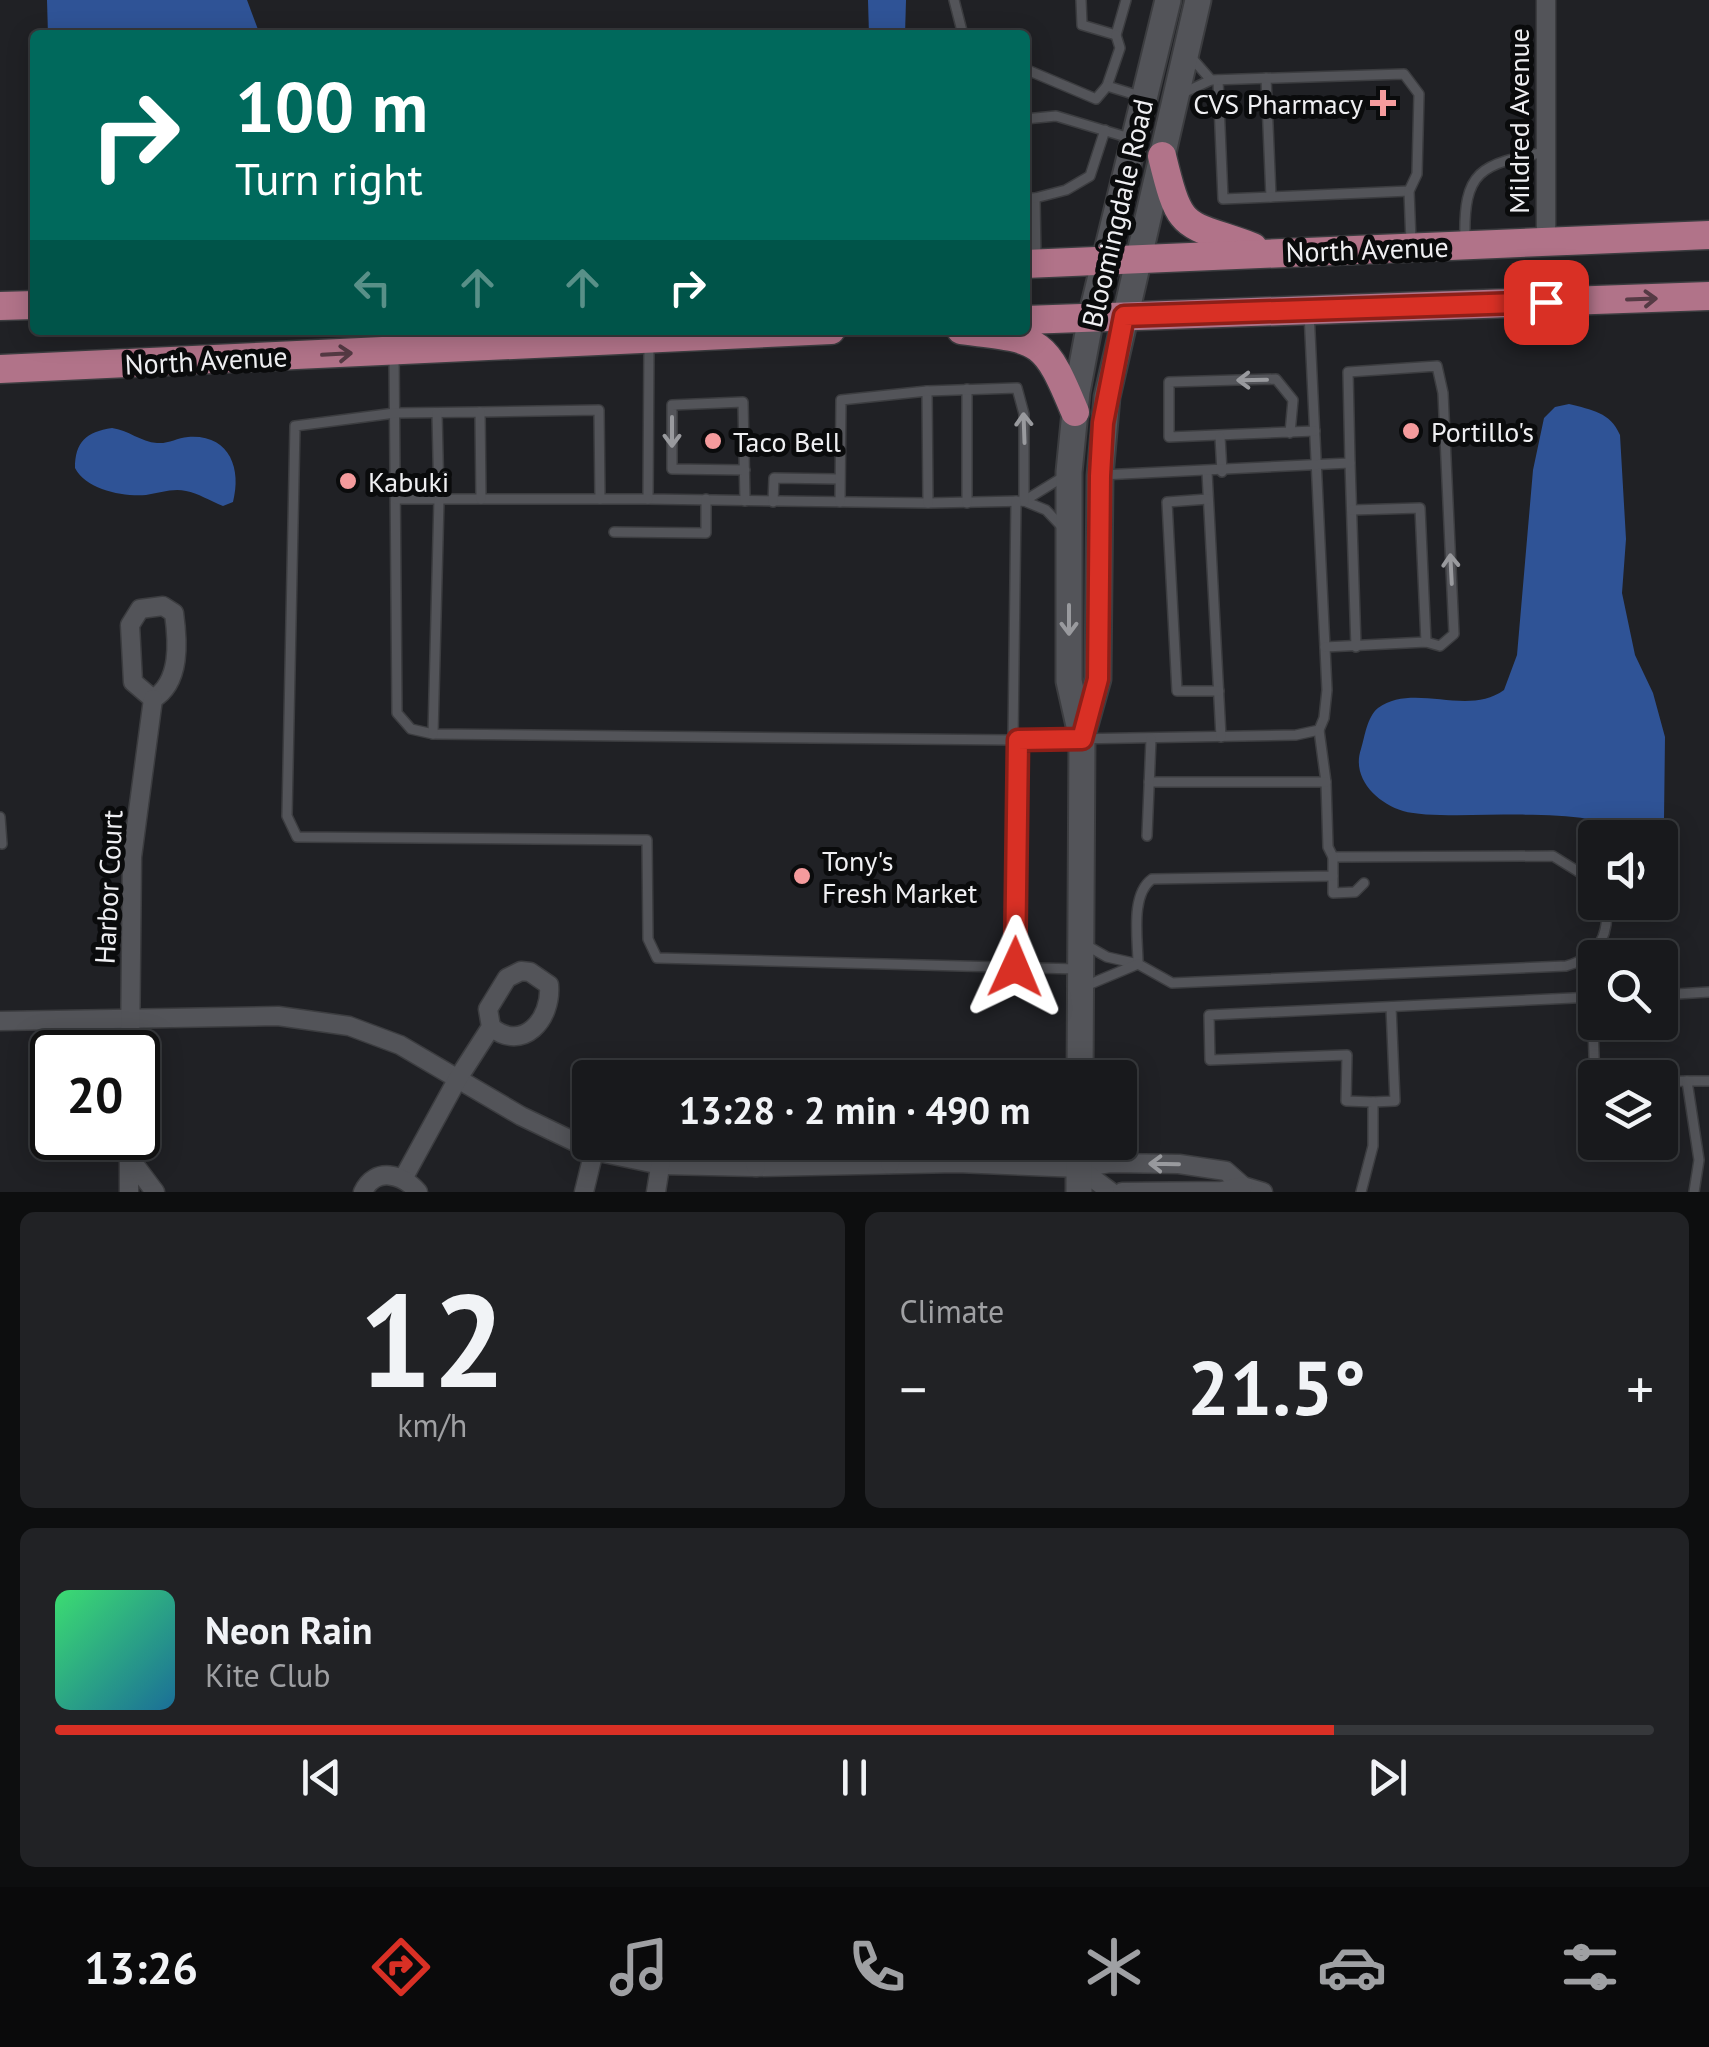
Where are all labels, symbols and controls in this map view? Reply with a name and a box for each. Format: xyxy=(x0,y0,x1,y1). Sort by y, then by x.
street label: Mildred Avenue xyxy=(1500,28,1537,214)
text: 100 m xyxy=(235,61,428,151)
icon: right xyxy=(70,70,200,200)
place label: CVS Pharmacy xyxy=(1193,85,1363,122)
marker: CVS Pharmacy xyxy=(1372,92,1394,114)
street label: Bloomingdale Road xyxy=(1073,95,1161,331)
text: Turn right xyxy=(235,149,423,207)
street label: North Avenue xyxy=(1285,228,1449,270)
icon: left xyxy=(345,260,400,315)
icon: ahead xyxy=(450,260,505,315)
icon: ahead xyxy=(555,260,610,315)
icon: right xyxy=(660,260,715,315)
pin xyxy=(1504,260,1589,345)
icon: arrive xyxy=(1519,275,1574,330)
one-way arrow xyxy=(1625,289,1657,308)
street label: North Avenue xyxy=(124,337,288,383)
one-way arrow xyxy=(320,345,352,364)
one-way arrow xyxy=(1237,370,1269,389)
one-way arrow xyxy=(1014,412,1033,444)
place label: Portillo's xyxy=(1431,413,1534,450)
one-way arrow xyxy=(662,414,682,447)
marker: Portillo's xyxy=(1400,420,1422,442)
place label: Taco Bell xyxy=(733,423,841,460)
marker: Taco Bell xyxy=(702,430,724,452)
place label: Kabuki xyxy=(368,463,449,500)
marker: Kabuki xyxy=(337,470,359,492)
one-way arrow xyxy=(1441,553,1460,585)
one-way arrow xyxy=(1060,602,1078,635)
street label: Harbor Court xyxy=(85,808,131,965)
map controls xyxy=(1578,820,1678,1160)
button: sound xyxy=(1578,820,1678,920)
place label: Tony's Fresh Market xyxy=(822,842,978,911)
marker: Tony's Fresh Market xyxy=(791,865,813,887)
position arrow xyxy=(963,915,1067,1019)
button: search xyxy=(1578,940,1678,1040)
speed limit sign: 20 xyxy=(30,1030,160,1160)
button: layers xyxy=(1578,1060,1678,1160)
text: 13:28 · 2 min · 490 m xyxy=(679,1085,1030,1134)
one-way arrow xyxy=(1149,1154,1182,1174)
text: 12 xyxy=(359,1255,506,1423)
text: Climate xyxy=(900,1290,1004,1332)
text: 21.5° xyxy=(1187,1339,1366,1436)
text: − xyxy=(900,1353,927,1424)
text: + xyxy=(1626,1353,1654,1424)
text: km/h xyxy=(397,1404,467,1446)
text: Neon Rain xyxy=(205,1605,372,1654)
text: Kite Club xyxy=(205,1654,331,1696)
icon: previous xyxy=(294,1750,349,1805)
icon: pause xyxy=(827,1750,882,1805)
icon: next xyxy=(1360,1750,1415,1805)
icon: directions xyxy=(366,1932,436,2002)
icon: music xyxy=(604,1932,674,2002)
icon: phone xyxy=(842,1932,912,2002)
icon: climate xyxy=(1079,1932,1149,2002)
icon: car xyxy=(1317,1932,1387,2002)
icon: filters xyxy=(1555,1932,1625,2002)
text: 13:26 xyxy=(84,1938,198,1996)

